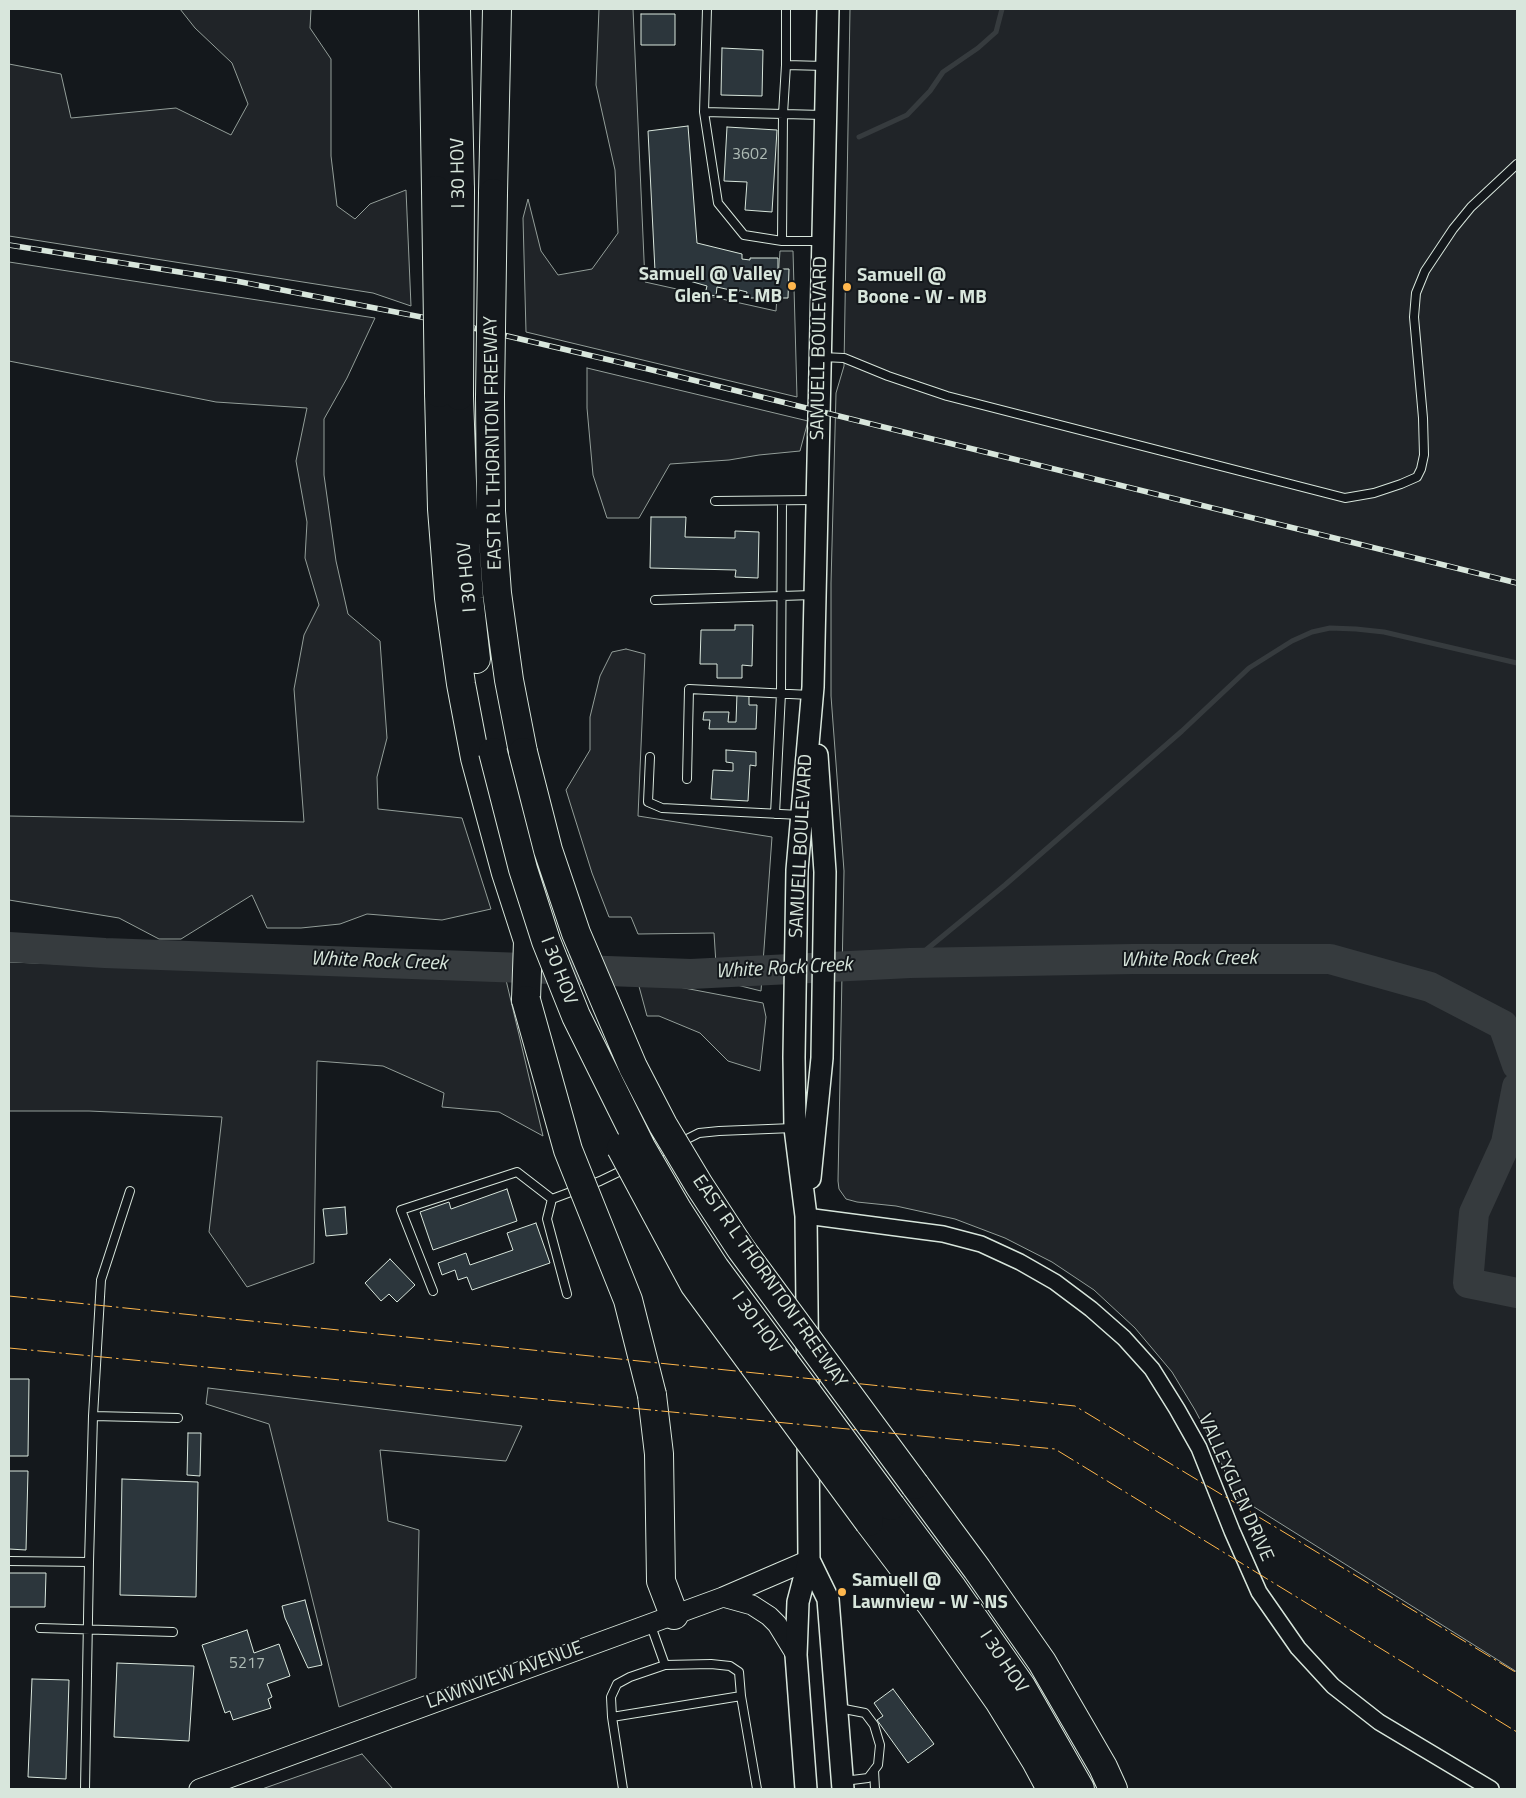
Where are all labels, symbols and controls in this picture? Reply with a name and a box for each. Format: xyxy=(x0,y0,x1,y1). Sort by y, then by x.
street label: I 30 HOV xyxy=(447,138,471,208)
house number: 3602 xyxy=(732,145,768,165)
street label: SAMUELL BOULEVARD xyxy=(807,256,833,440)
place label: Samuell @ Valley Glen - E - MB xyxy=(639,264,782,308)
place label: Samuell @ Boone - W - MB xyxy=(857,265,987,309)
marker: Samuell @ Valley Glen - E - MB xyxy=(786,280,798,292)
marker: Samuell @ Boone - W - MB xyxy=(841,281,853,293)
street label: EAST R L THORNTON FREEWAY xyxy=(480,316,508,570)
street label: I 30 HOV xyxy=(454,541,482,613)
street label: SAMUELL BOULEVARD xyxy=(786,753,818,939)
street label: I 30 HOV xyxy=(535,934,581,1008)
water label: White Rock Creek xyxy=(1120,947,1258,973)
water label: White Rock Creek xyxy=(310,948,448,976)
water label: White Rock Creek xyxy=(715,953,853,985)
street label: EAST R L THORNTON FREEWAY xyxy=(687,1171,851,1393)
street label: I 30 HOV xyxy=(726,1288,786,1358)
street label: VALLEYGLEN DRIVE xyxy=(1192,1411,1278,1565)
place label: Samuell @ Lawnview - W - NS xyxy=(852,1570,1008,1614)
marker: Samuell @ Lawnview - W - NS xyxy=(836,1586,848,1598)
street label: I 30 HOV xyxy=(974,1626,1032,1698)
street label: LAWNVIEW AVENUE xyxy=(424,1637,586,1715)
house number: 5217 xyxy=(229,1654,265,1674)

